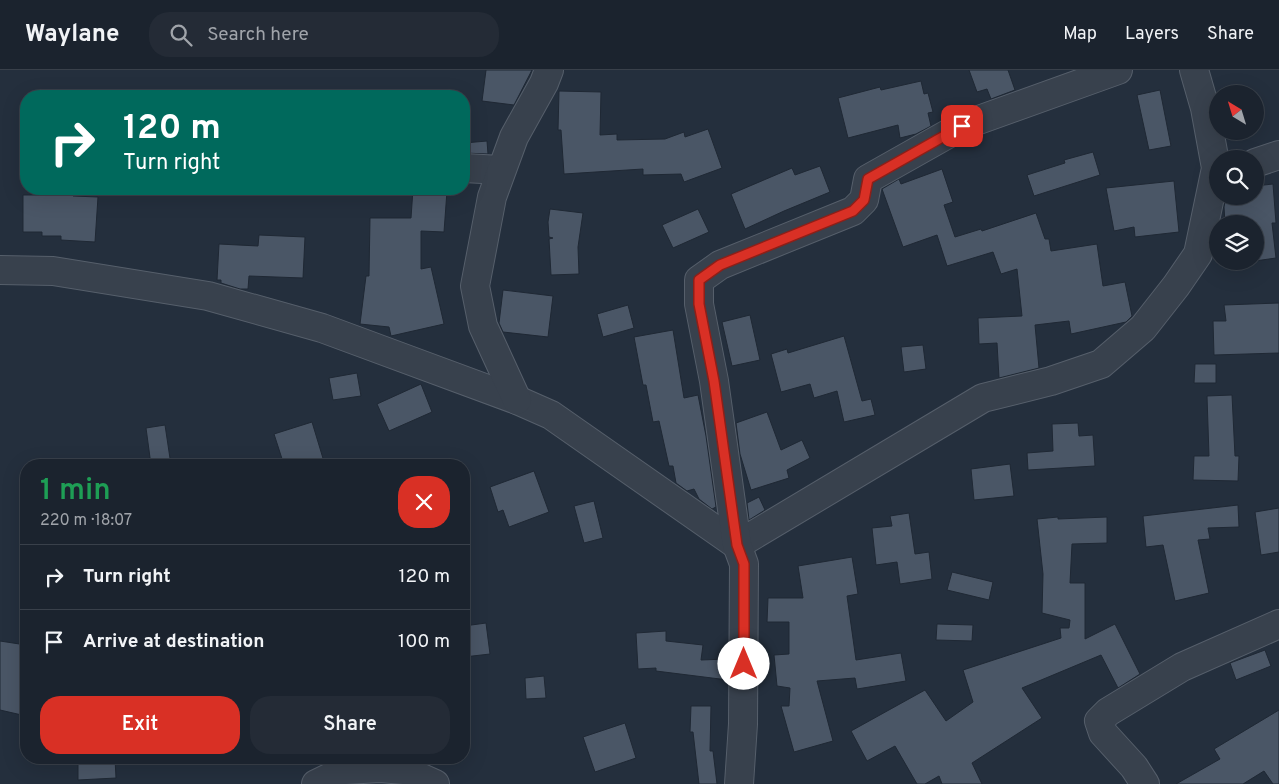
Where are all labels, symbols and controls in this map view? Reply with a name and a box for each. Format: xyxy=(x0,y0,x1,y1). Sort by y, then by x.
search box xyxy=(149,12,499,57)
text: Waylane xyxy=(25,20,119,50)
icon: search xyxy=(167,21,195,49)
text: Search here xyxy=(207,23,309,47)
text: Map xyxy=(1063,23,1097,46)
text: Layers xyxy=(1125,23,1179,46)
text: Share xyxy=(1207,23,1254,46)
north arrow xyxy=(1209,85,1264,140)
map controls xyxy=(1209,85,1264,270)
pin xyxy=(941,105,983,147)
text: 120 m xyxy=(123,107,221,151)
icon: right xyxy=(40,110,105,175)
icon: arrive xyxy=(948,112,976,140)
text: Turn right xyxy=(123,150,220,177)
button: search xyxy=(1209,150,1264,205)
button: layers xyxy=(1209,215,1264,270)
text: 1 min xyxy=(40,473,111,510)
button: close xyxy=(398,476,450,528)
text: 220 m · 18:07 xyxy=(40,511,132,531)
icon: right xyxy=(40,563,68,591)
text: Turn right xyxy=(83,565,171,589)
text: 120 m xyxy=(399,565,450,589)
icon: arrive xyxy=(40,628,68,656)
text: Arrive at destination xyxy=(83,630,264,654)
text: 100 m xyxy=(398,630,450,654)
position arrow xyxy=(717,637,769,689)
button: Exit xyxy=(40,696,240,754)
button: Share xyxy=(250,696,450,754)

